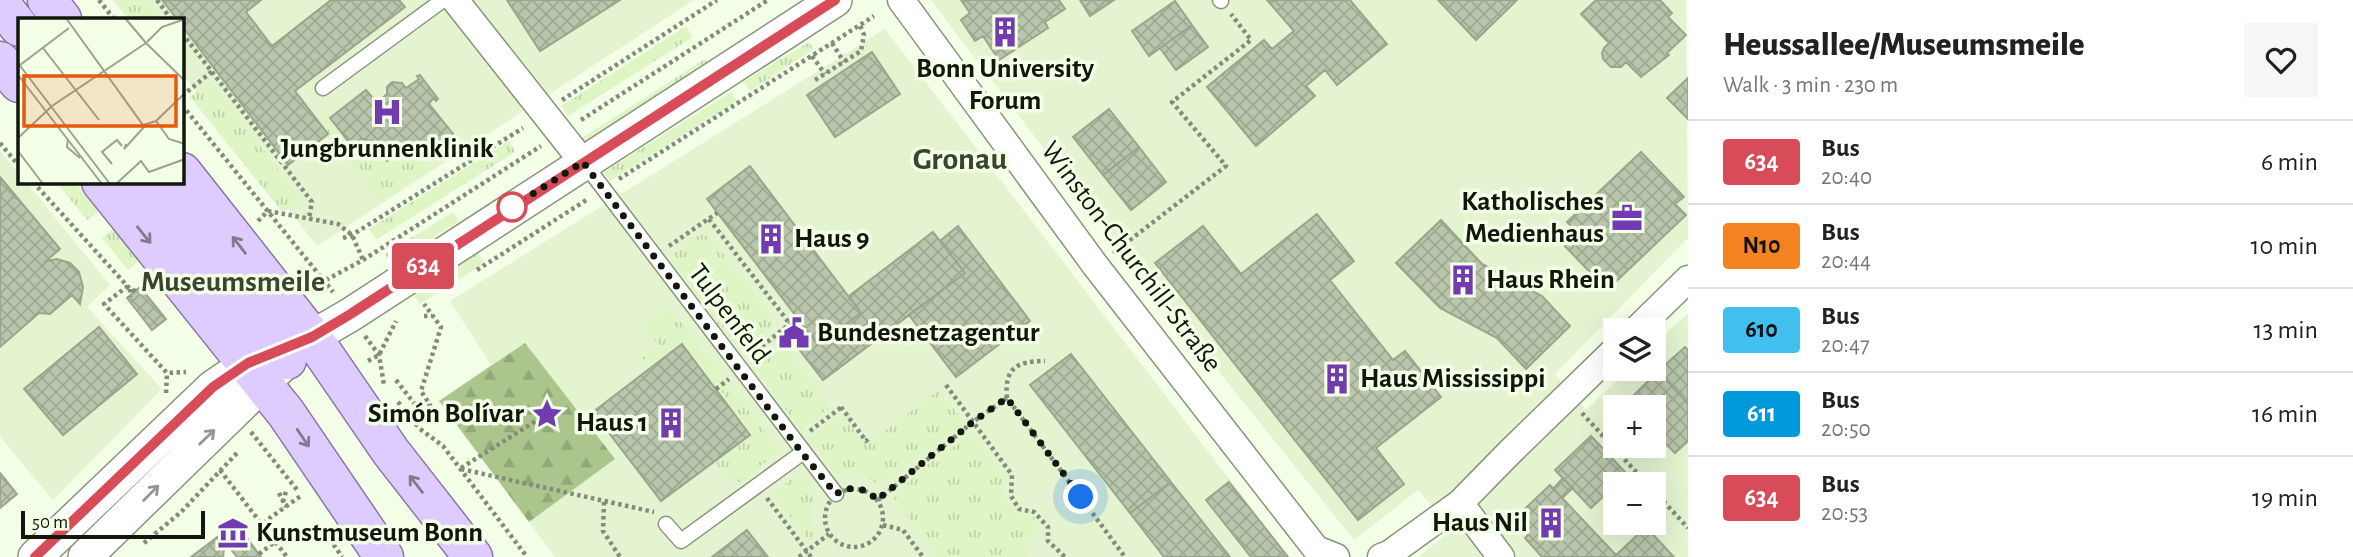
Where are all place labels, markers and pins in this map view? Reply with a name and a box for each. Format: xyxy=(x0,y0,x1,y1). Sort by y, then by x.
building icon: Bonn University Forum xyxy=(988,15,1022,49)
place label: Bonn University Forum xyxy=(916,55,1095,115)
hospital icon: Jungbrunnenklinik xyxy=(370,95,404,129)
place label: Jungbrunnenklinik xyxy=(280,135,494,163)
place label: Katholisches Medienhaus xyxy=(1461,188,1604,248)
unlabelled marker xyxy=(497,192,527,222)
office icon: Katholisches Medienhaus xyxy=(1610,201,1644,235)
building icon: Haus 9 xyxy=(754,222,788,256)
place label: Haus 9 xyxy=(794,225,870,253)
building icon: Haus Rhein xyxy=(1446,263,1480,297)
place label: Haus Rhein xyxy=(1486,266,1615,294)
public building icon: Bundesnetzagentur xyxy=(777,316,811,350)
place label: Bundesnetzagentur xyxy=(817,319,1040,347)
building icon: Haus Mississippi xyxy=(1320,362,1354,396)
place label: Haus Mississippi xyxy=(1360,365,1546,393)
place icon: Simón Bolívar xyxy=(530,397,564,431)
place label: Simón Bolívar xyxy=(368,400,524,428)
building icon: Haus 1 xyxy=(654,406,688,440)
place label: Haus 1 xyxy=(576,409,648,437)
building icon: Haus Nil xyxy=(1534,506,1568,540)
place label: Haus Nil xyxy=(1432,509,1528,537)
museum icon: Kunstmuseum Bonn xyxy=(216,516,250,550)
place label: Kunstmuseum Bonn xyxy=(256,519,483,547)

